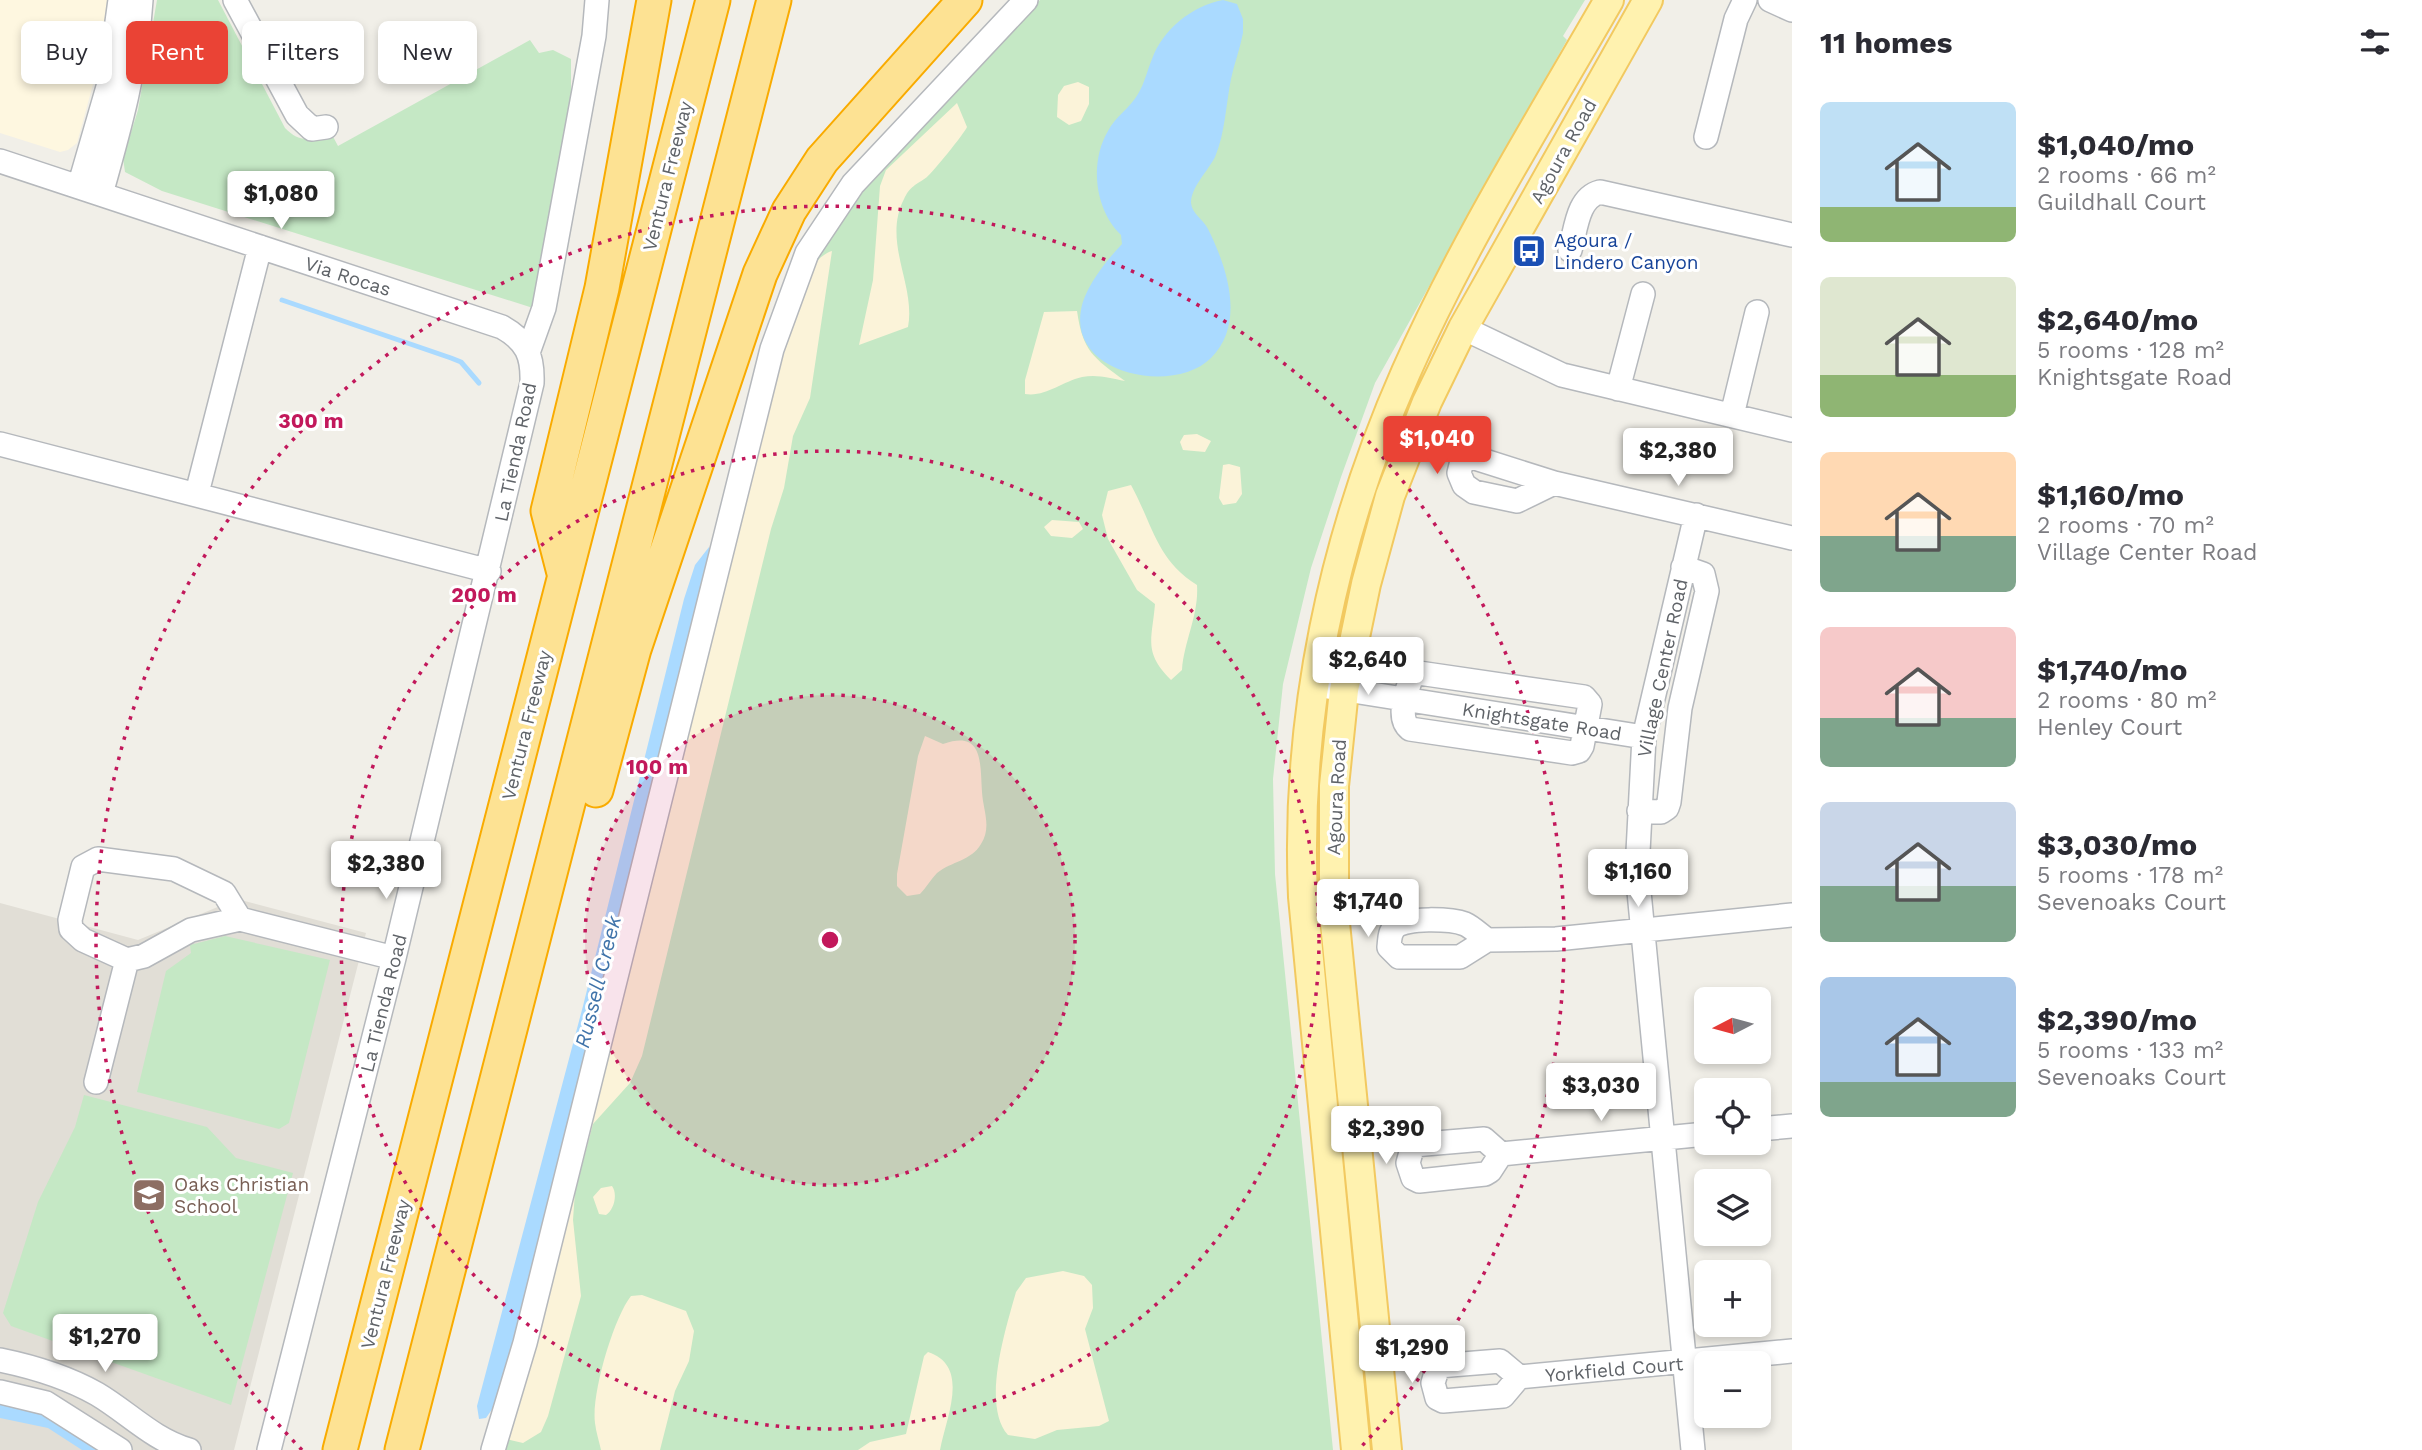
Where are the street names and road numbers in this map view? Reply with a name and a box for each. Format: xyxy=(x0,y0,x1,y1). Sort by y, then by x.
street label: Agoura Road xyxy=(1525,95,1602,208)
street label: Ventura Freeway xyxy=(638,99,697,253)
street label: Via Rocas xyxy=(302,252,394,301)
street label: La Tienda Road xyxy=(490,380,541,524)
street label: Village Center Road xyxy=(1632,577,1693,760)
street label: Ventura Freeway xyxy=(497,648,556,802)
street label: Knightsgate Road xyxy=(1460,698,1623,745)
street label: Agoura Road xyxy=(1322,738,1351,856)
street label: La Tienda Road xyxy=(355,932,412,1075)
street label: Ventura Freeway xyxy=(356,1197,415,1351)
street label: Yorkfield Court xyxy=(1544,1352,1684,1387)

